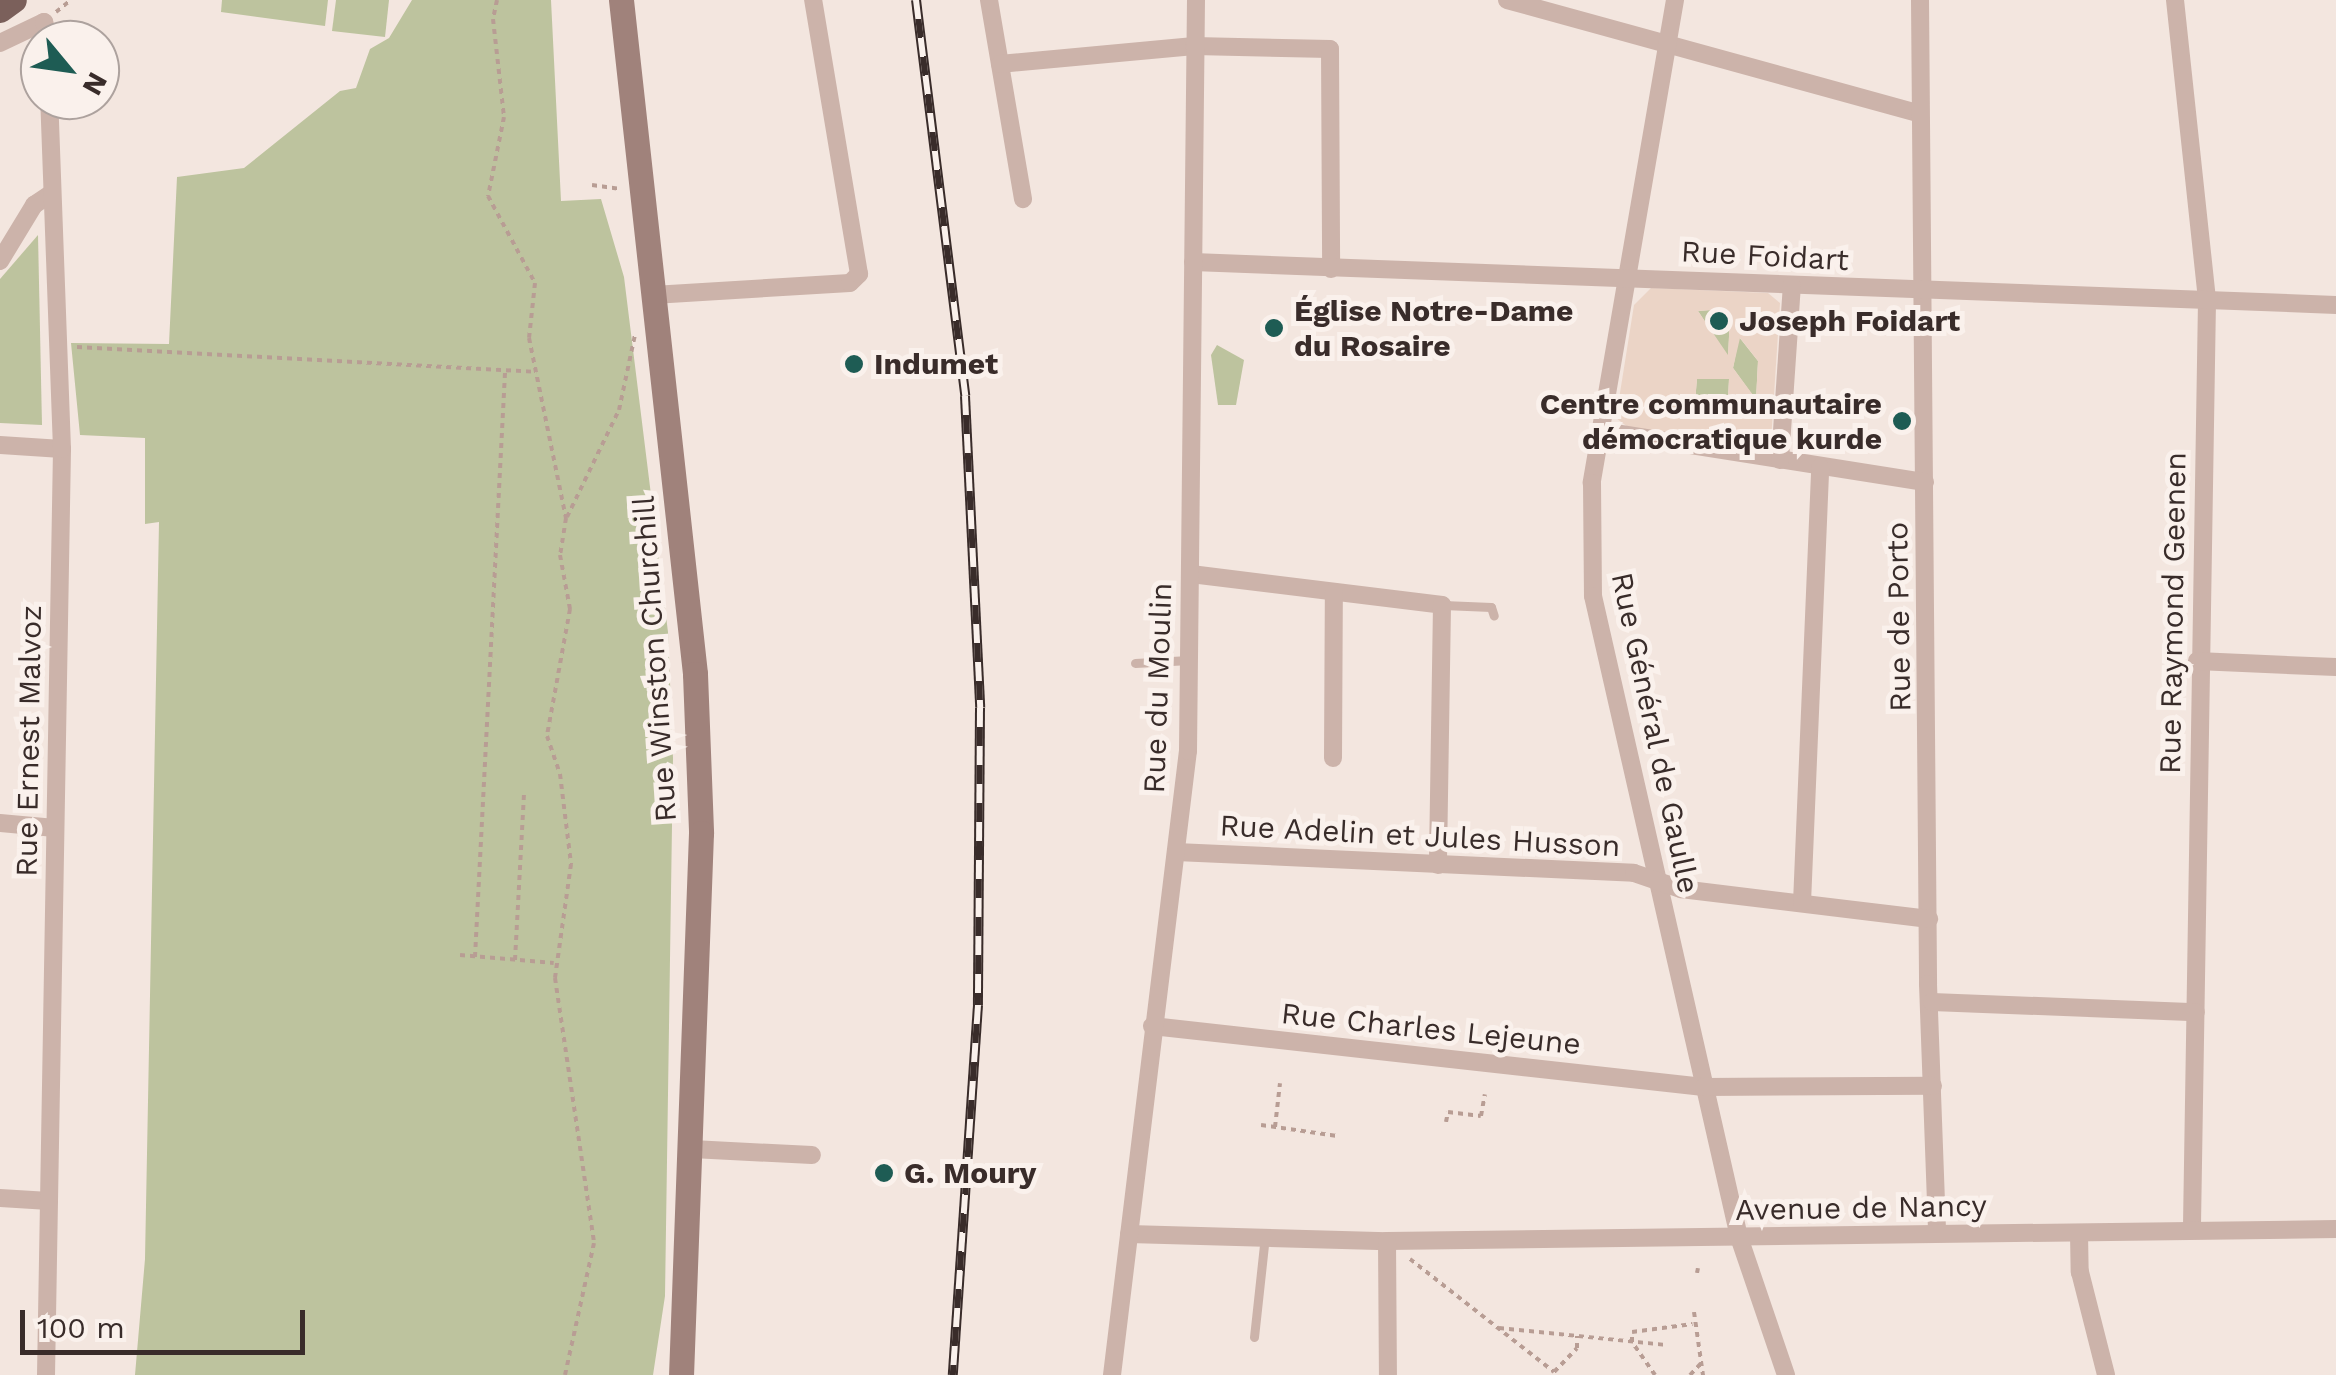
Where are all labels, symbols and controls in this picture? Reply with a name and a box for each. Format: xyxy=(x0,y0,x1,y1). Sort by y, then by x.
north arrow xyxy=(20,20,120,120)
text: N xyxy=(75,67,114,101)
street label: Rue Foidart xyxy=(1680,234,1850,278)
place label: Église Notre-Dame du Rosaire xyxy=(1294,293,1573,364)
place label: Joseph Foidart xyxy=(1739,303,1960,339)
marker: Joseph Foidart xyxy=(1708,310,1730,332)
marker: Église Notre-Dame du Rosaire xyxy=(1263,317,1285,339)
place label: Indumet xyxy=(874,346,998,382)
marker: Indumet xyxy=(843,353,865,375)
place label: Centre communautaire démocratique kurde xyxy=(1540,386,1882,456)
marker: Centre communautaire démocratique kurde xyxy=(1891,410,1913,432)
street label: Rue Raymond Geenen xyxy=(2152,452,2194,774)
street label: Rue Winston Churchill xyxy=(626,494,684,824)
street label: Rue de Porto xyxy=(1879,522,1919,712)
street label: Rue Général de Gaulle xyxy=(1603,569,1707,897)
street label: Rue du Moulin xyxy=(1136,582,1180,794)
street label: Rue Ernest Malvoz xyxy=(9,605,49,877)
street label: Rue Adelin et Jules Husson xyxy=(1218,807,1622,865)
street label: Rue Charles Lejeune xyxy=(1279,995,1583,1063)
place label: G. Moury xyxy=(904,1155,1037,1191)
marker: G. Moury xyxy=(873,1162,895,1184)
street label: Avenue de Nancy xyxy=(1735,1188,1987,1228)
scale bar xyxy=(25,1290,310,1352)
text: 100 m xyxy=(37,1310,125,1345)

